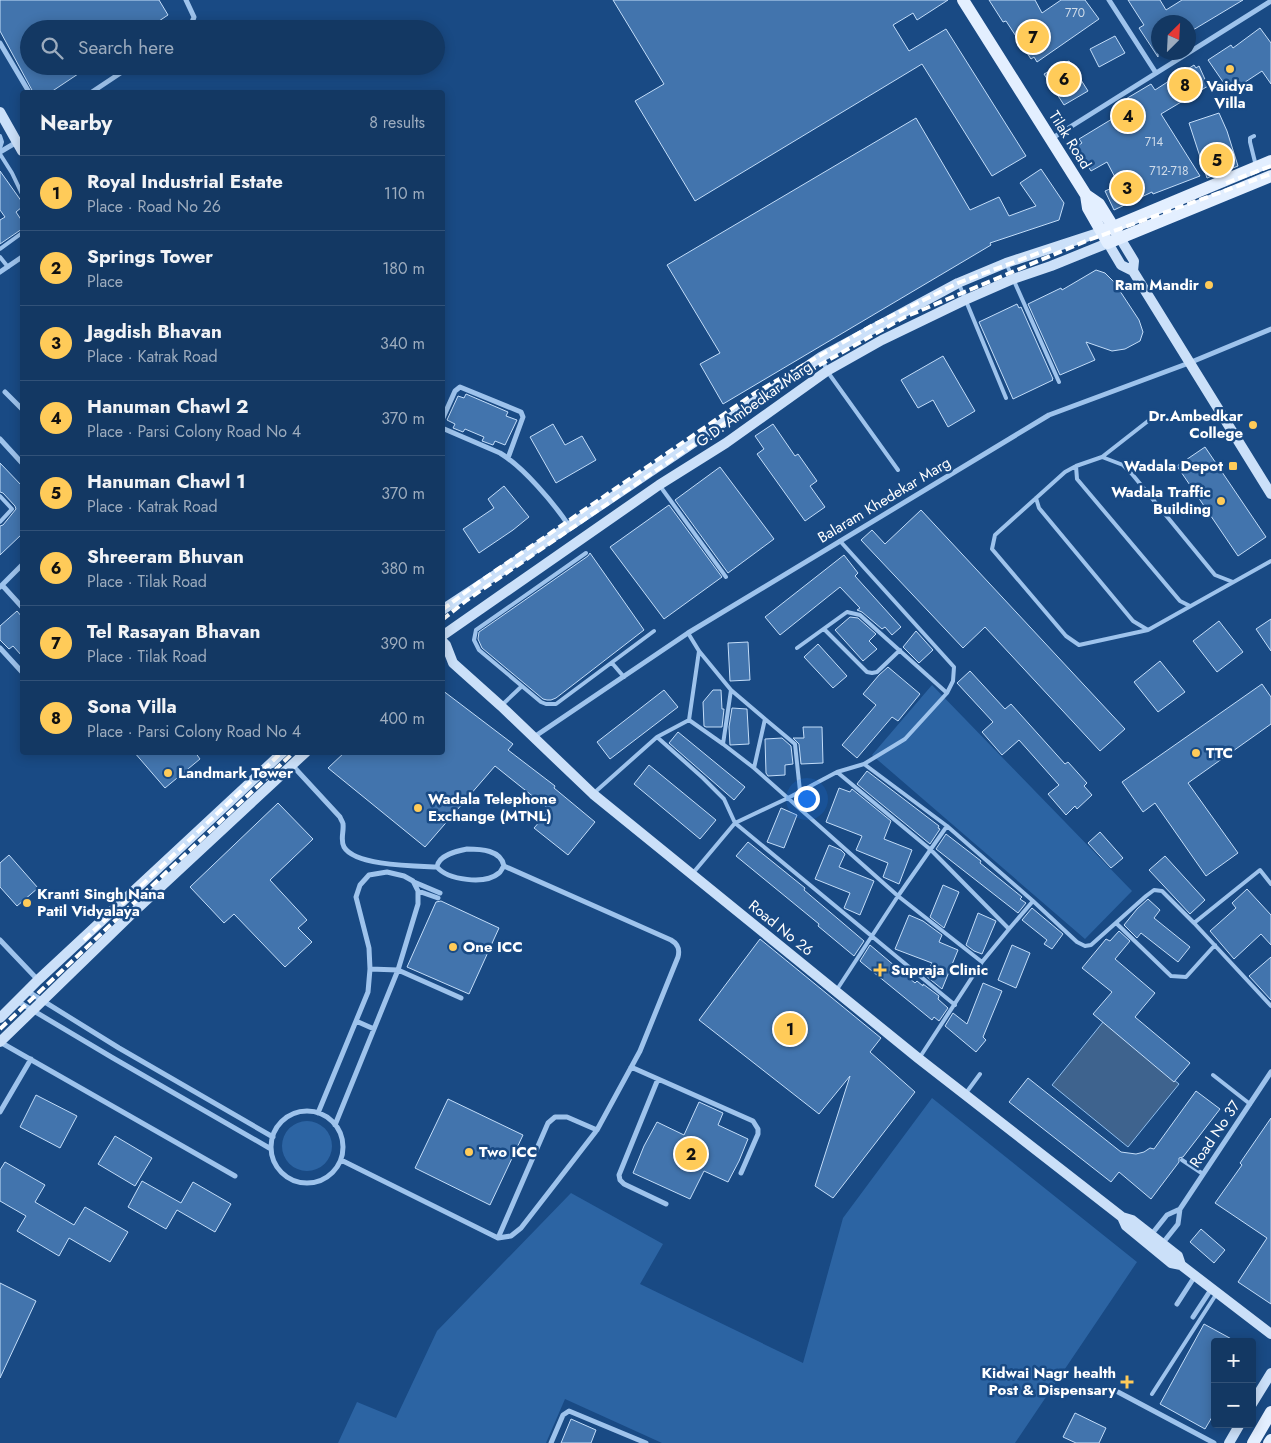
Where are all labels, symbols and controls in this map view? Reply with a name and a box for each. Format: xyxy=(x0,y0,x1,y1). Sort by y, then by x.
house number: 770 xyxy=(1065,4,1085,22)
north arrow xyxy=(1151,15,1196,60)
pin: 7 xyxy=(1017,18,1049,56)
search box xyxy=(20,20,445,75)
icon: search xyxy=(38,34,66,62)
text: Search here xyxy=(78,34,174,61)
pin: 6 xyxy=(1048,60,1080,98)
marker: Vaidya Villa xyxy=(1224,63,1236,75)
pin: 8 xyxy=(1169,66,1201,104)
place label: Vaidya Villa xyxy=(1206,75,1253,114)
pin: 4 xyxy=(1112,97,1144,135)
street label: Tilak Road xyxy=(1043,107,1097,173)
text: Nearby xyxy=(40,108,112,138)
text: 8 results xyxy=(369,111,425,134)
house number: 714 xyxy=(1145,133,1163,151)
pin: 5 xyxy=(1201,141,1233,179)
house number: 712-718 xyxy=(1149,162,1189,180)
text: Royal Industrial Estate xyxy=(87,168,283,195)
pin: 3 xyxy=(1111,169,1143,207)
text: 1 xyxy=(52,182,60,205)
text: 110 m xyxy=(384,182,425,205)
text: Place · Road No 26 xyxy=(87,195,221,218)
text: Springs Tower xyxy=(87,243,213,270)
text: 2 xyxy=(51,257,61,280)
text: 180 m xyxy=(382,257,425,280)
text: Place xyxy=(87,270,123,293)
place label: Ram Mandir xyxy=(1115,274,1200,296)
marker: Ram Mandir xyxy=(1203,279,1215,291)
text: Jagdish Bhavan xyxy=(87,318,222,345)
text: 3 xyxy=(51,332,61,355)
text: 340 m xyxy=(380,332,425,355)
text: Place · Katrak Road xyxy=(87,345,218,368)
street label: G.D. Ambedkar Marg xyxy=(692,356,816,452)
text: Hanuman Chawl 2 xyxy=(87,393,249,420)
place label: Dr.Ambedkar College xyxy=(1149,405,1244,444)
text: 4 xyxy=(50,407,62,430)
text: 370 m xyxy=(381,407,425,430)
marker: Dr.Ambedkar College xyxy=(1247,419,1259,431)
text: Place · Parsi Colony Road No 4 xyxy=(87,420,301,443)
street label: Balaram Khedekar Marg xyxy=(813,452,955,548)
place label: Wadala Depot xyxy=(1124,455,1223,477)
marker: Wadala Depot xyxy=(1227,460,1239,472)
text: Hanuman Chawl 1 xyxy=(87,468,246,495)
place label: Wadala Traffic Building xyxy=(1111,481,1211,520)
text: 5 xyxy=(51,482,61,505)
text: 370 m xyxy=(381,482,425,505)
text: Place · Katrak Road xyxy=(87,495,218,518)
marker: Wadala Traffic Building xyxy=(1215,495,1227,507)
text: Shreeram Bhuvan xyxy=(87,543,244,570)
text: 6 xyxy=(51,557,61,580)
text: 380 m xyxy=(381,557,425,580)
text: Place · Tilak Road xyxy=(87,570,207,593)
text: Tel Rasayan Bhavan xyxy=(87,618,260,645)
text: 7 xyxy=(51,632,61,655)
text: 390 m xyxy=(380,632,425,655)
text: Place · Tilak Road xyxy=(87,645,207,668)
text: Sona Villa xyxy=(87,693,177,720)
text: 8 xyxy=(51,707,61,730)
text: 400 m xyxy=(379,707,425,730)
text: Place · Parsi Colony Road No 4 xyxy=(87,720,301,743)
place label: TTC xyxy=(1206,742,1233,764)
marker: TTC xyxy=(1190,747,1202,759)
place label: Landmark Tower xyxy=(178,762,294,784)
marker: Landmark Tower xyxy=(162,767,174,779)
your location xyxy=(794,786,820,812)
place label: Wadala Telephone Exchange (MTNL) xyxy=(428,788,557,827)
marker: Wadala Telephone Exchange (MTNL) xyxy=(412,802,424,814)
place label: Kranti Singh Nana Patil Vidyalaya xyxy=(37,883,165,922)
street label: Road No 26 xyxy=(744,895,818,961)
marker: Kranti Singh Nana Patil Vidyalaya xyxy=(21,897,33,909)
place label: One ICC xyxy=(463,936,523,958)
marker: One ICC xyxy=(447,941,459,953)
place label: Supraja Clinic xyxy=(891,959,988,981)
marker: Supraja Clinic xyxy=(873,963,887,977)
pin: 1 xyxy=(774,1010,806,1048)
street label: Road No 37 xyxy=(1184,1096,1246,1172)
pin: 2 xyxy=(675,1135,707,1173)
place label: Two ICC xyxy=(479,1141,537,1163)
marker: Two ICC xyxy=(463,1146,475,1158)
map controls xyxy=(1211,1338,1256,1428)
button: + xyxy=(1211,1338,1256,1383)
place label: Kidwai Nagr health Post & Dispensary xyxy=(982,1362,1116,1401)
marker: Kidwai Nagr health Post & Dispensary xyxy=(1120,1375,1134,1389)
button: − xyxy=(1211,1383,1256,1428)

